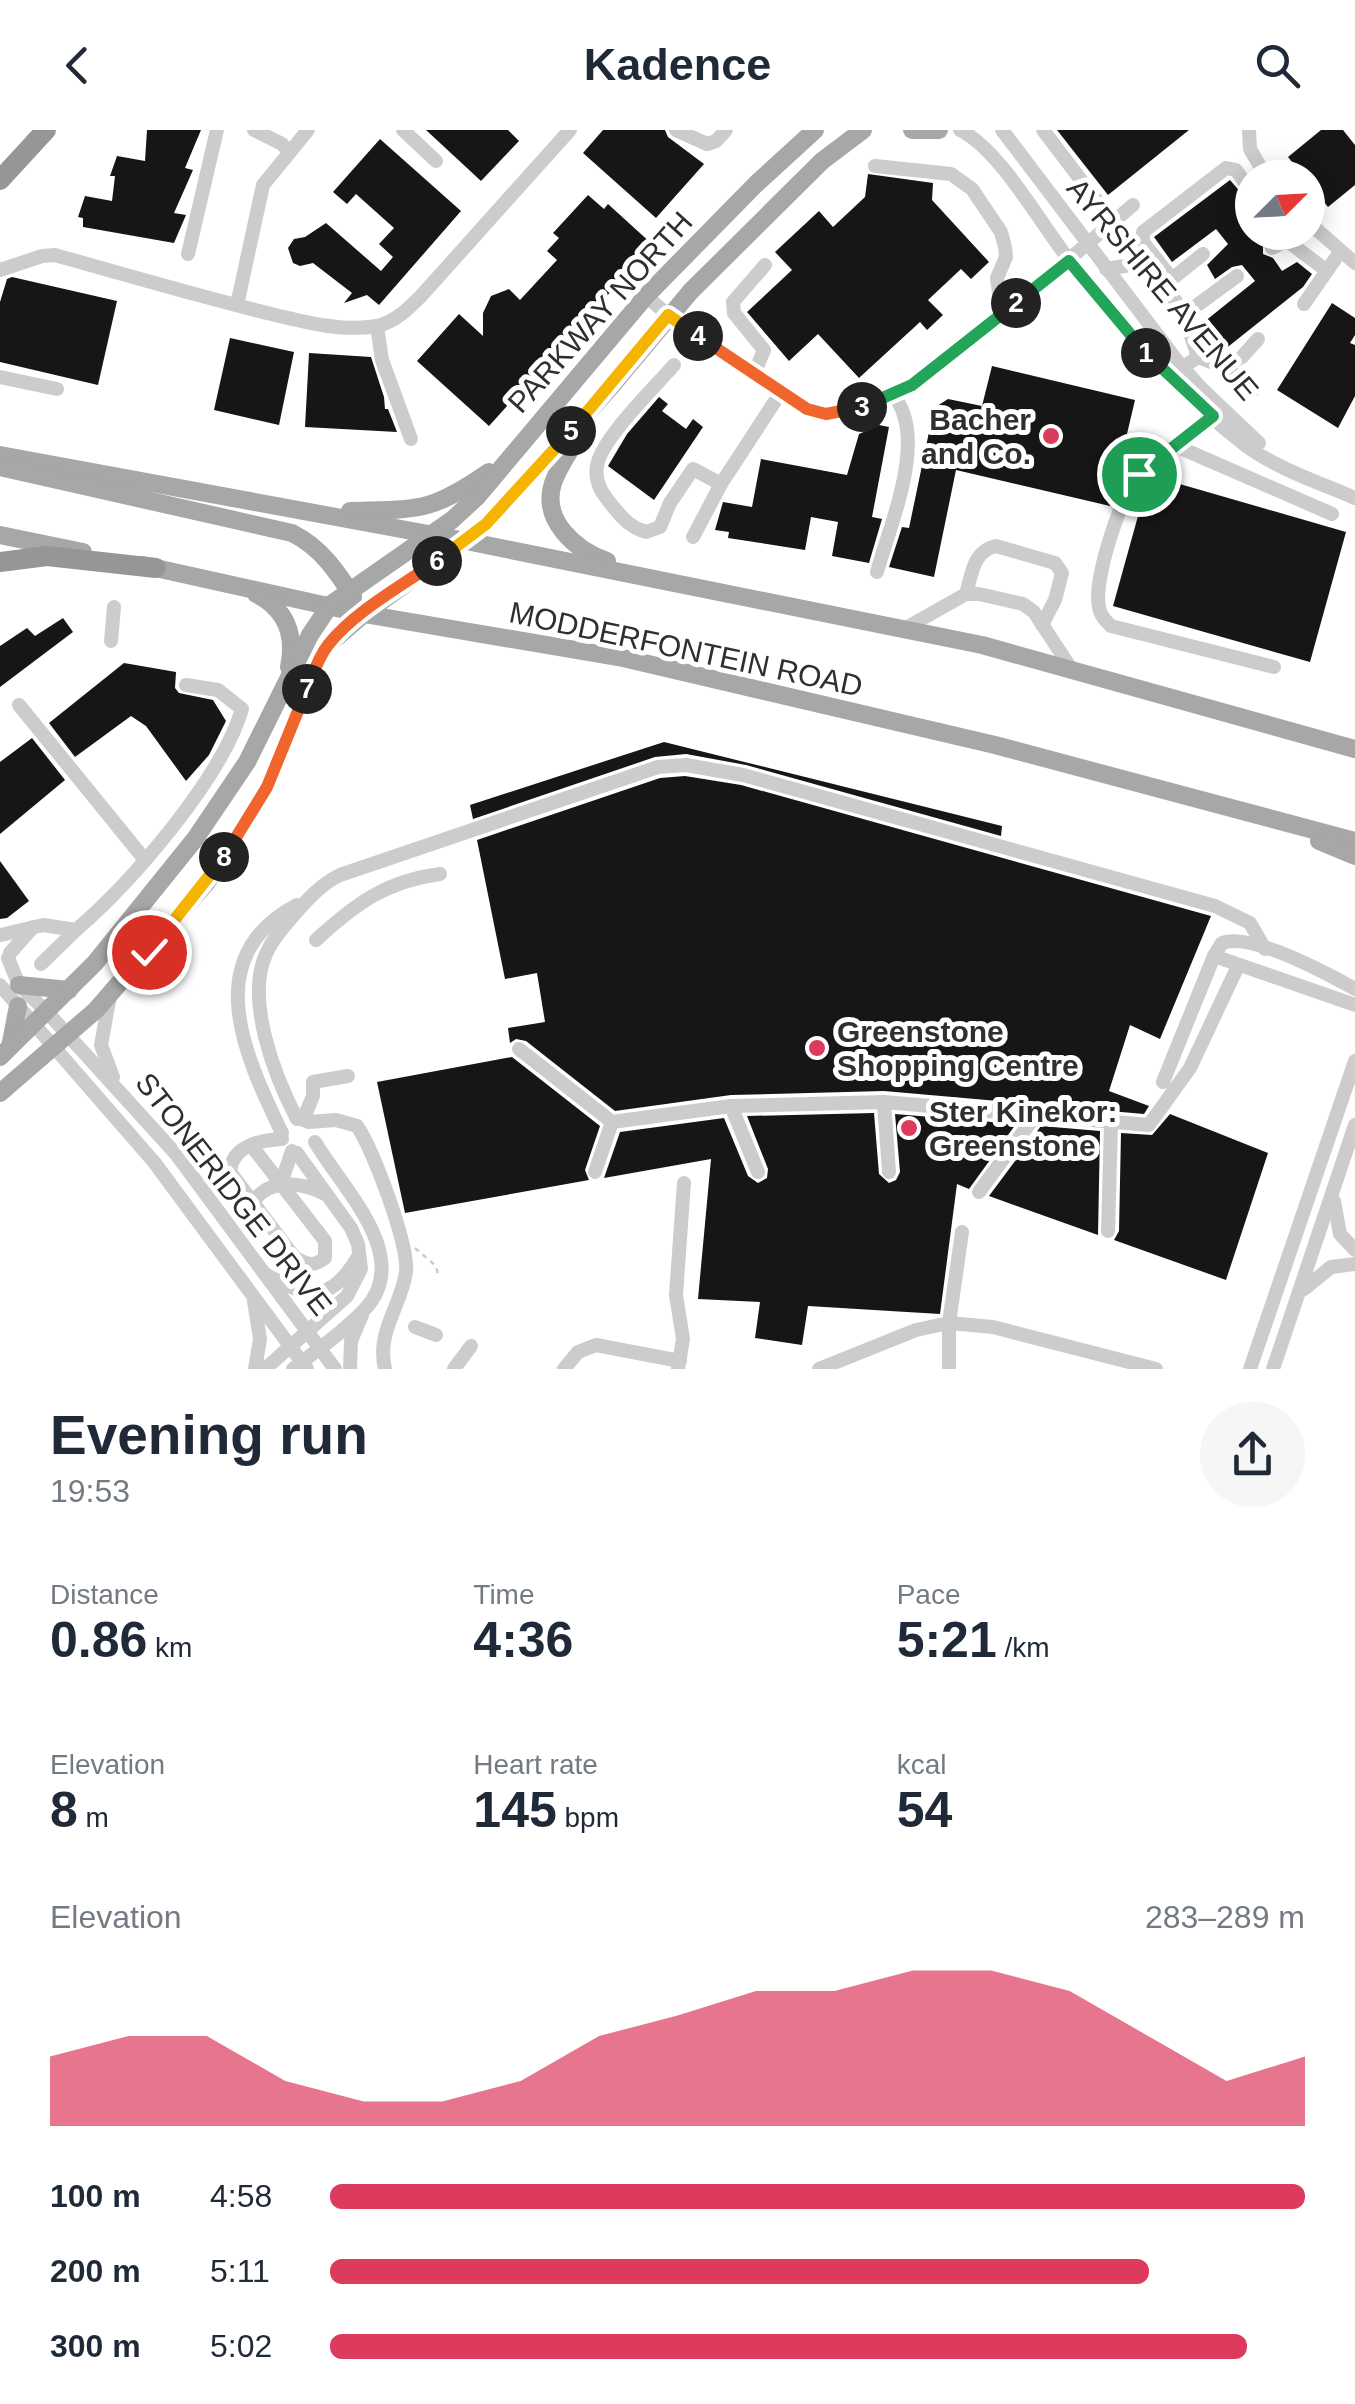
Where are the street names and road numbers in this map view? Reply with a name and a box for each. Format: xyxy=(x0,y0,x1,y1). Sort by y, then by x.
street label: AYRSHIRE AVENUE xyxy=(1061,172,1265,406)
street label: PARKWAY NORTH xyxy=(501,205,699,419)
street label: MODDERFONTEIN ROAD xyxy=(507,595,865,703)
street label: STONERIDGE DRIVE xyxy=(129,1066,339,1322)

